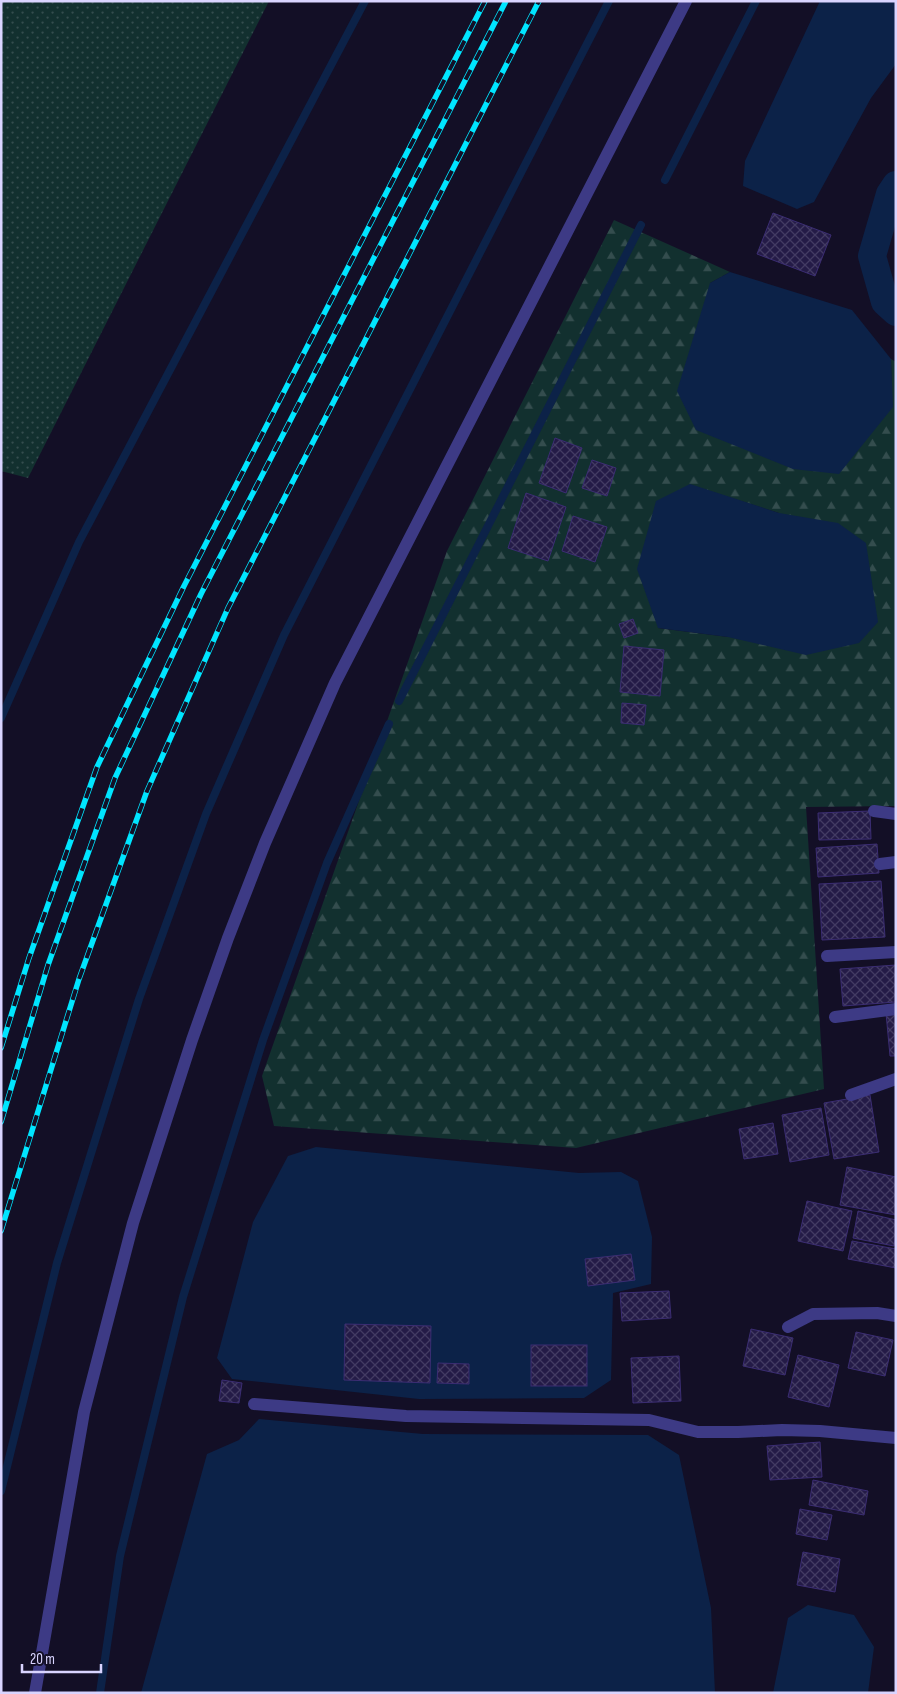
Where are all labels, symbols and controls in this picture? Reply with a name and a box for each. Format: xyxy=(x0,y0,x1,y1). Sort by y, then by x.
scale bar xyxy=(22,1642,101,1674)
text: 20 m xyxy=(30,1650,55,1669)

